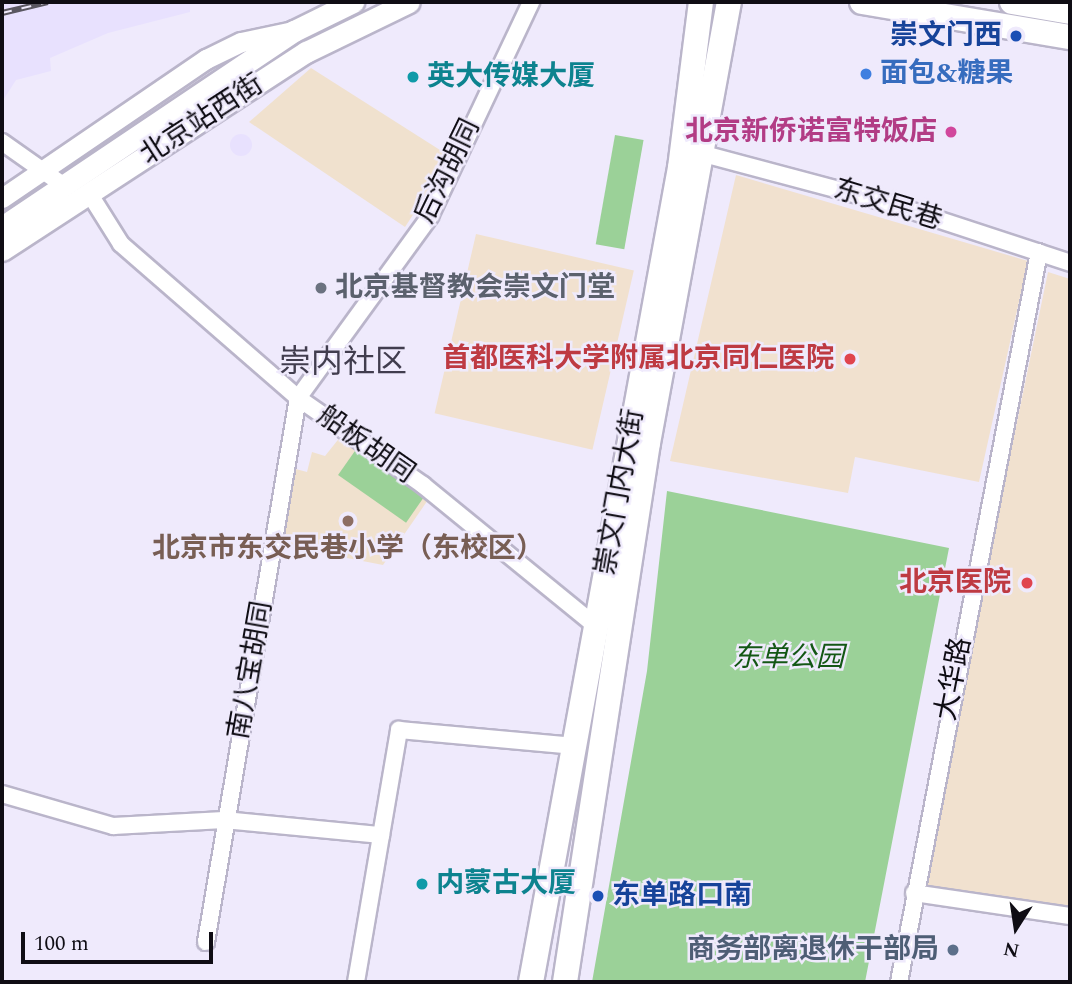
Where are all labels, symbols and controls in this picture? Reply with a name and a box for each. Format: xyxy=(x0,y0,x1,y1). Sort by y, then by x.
place label: 崇文门西 xyxy=(890,19,1002,53)
marker: 崇文门西 xyxy=(1008,28,1024,44)
place label: 面包&糖果 xyxy=(880,57,1013,91)
place label: 英大传媒大厦 xyxy=(427,60,595,94)
marker: 面包&糖果 xyxy=(858,66,874,82)
street label: 北京站西街 xyxy=(134,68,270,172)
marker: 英大传媒大厦 xyxy=(405,69,421,85)
street label: 后沟胡同 xyxy=(408,113,488,229)
place label: 北京新侨诺富特饭店 xyxy=(685,115,937,149)
marker: 北京新侨诺富特饭店 xyxy=(943,124,959,140)
street label: 东交民巷 xyxy=(830,173,946,237)
place label: 北京基督教会崇文门堂 xyxy=(335,271,615,305)
marker: 北京基督教会崇文门堂 xyxy=(313,280,329,296)
place label: 首都医科大学附属北京同仁医院 xyxy=(442,342,834,376)
district label: 崇内社区 xyxy=(279,344,407,382)
marker: 首都医科大学附属北京同仁医院 xyxy=(840,349,860,369)
street label: 船板胡同 xyxy=(310,399,422,491)
street label: 崇文门内大街 xyxy=(589,406,651,578)
marker: 北京市东交民巷小学（东校区） xyxy=(340,513,356,529)
place label: 北京市东交民巷小学（东校区） xyxy=(152,532,544,566)
place label: 北京医院 xyxy=(899,566,1011,600)
marker: 北京医院 xyxy=(1017,573,1037,593)
street label: 南八宝胡同 xyxy=(222,598,280,742)
street label: 大华路 xyxy=(929,635,979,723)
park label: 东单公园 xyxy=(732,641,844,675)
place label: 内蒙古大厦 xyxy=(436,867,576,901)
marker: 内蒙古大厦 xyxy=(414,876,430,892)
place label: 东单路口南 xyxy=(612,879,752,913)
marker: 东单路口南 xyxy=(590,888,606,904)
north arrow xyxy=(981,893,1051,963)
scale bar xyxy=(24,918,217,962)
text: 100 m xyxy=(34,928,89,960)
place label: 商务部离退休干部局 xyxy=(687,933,939,967)
text: N xyxy=(1001,933,1022,965)
marker: 商务部离退休干部局 xyxy=(945,942,961,958)

